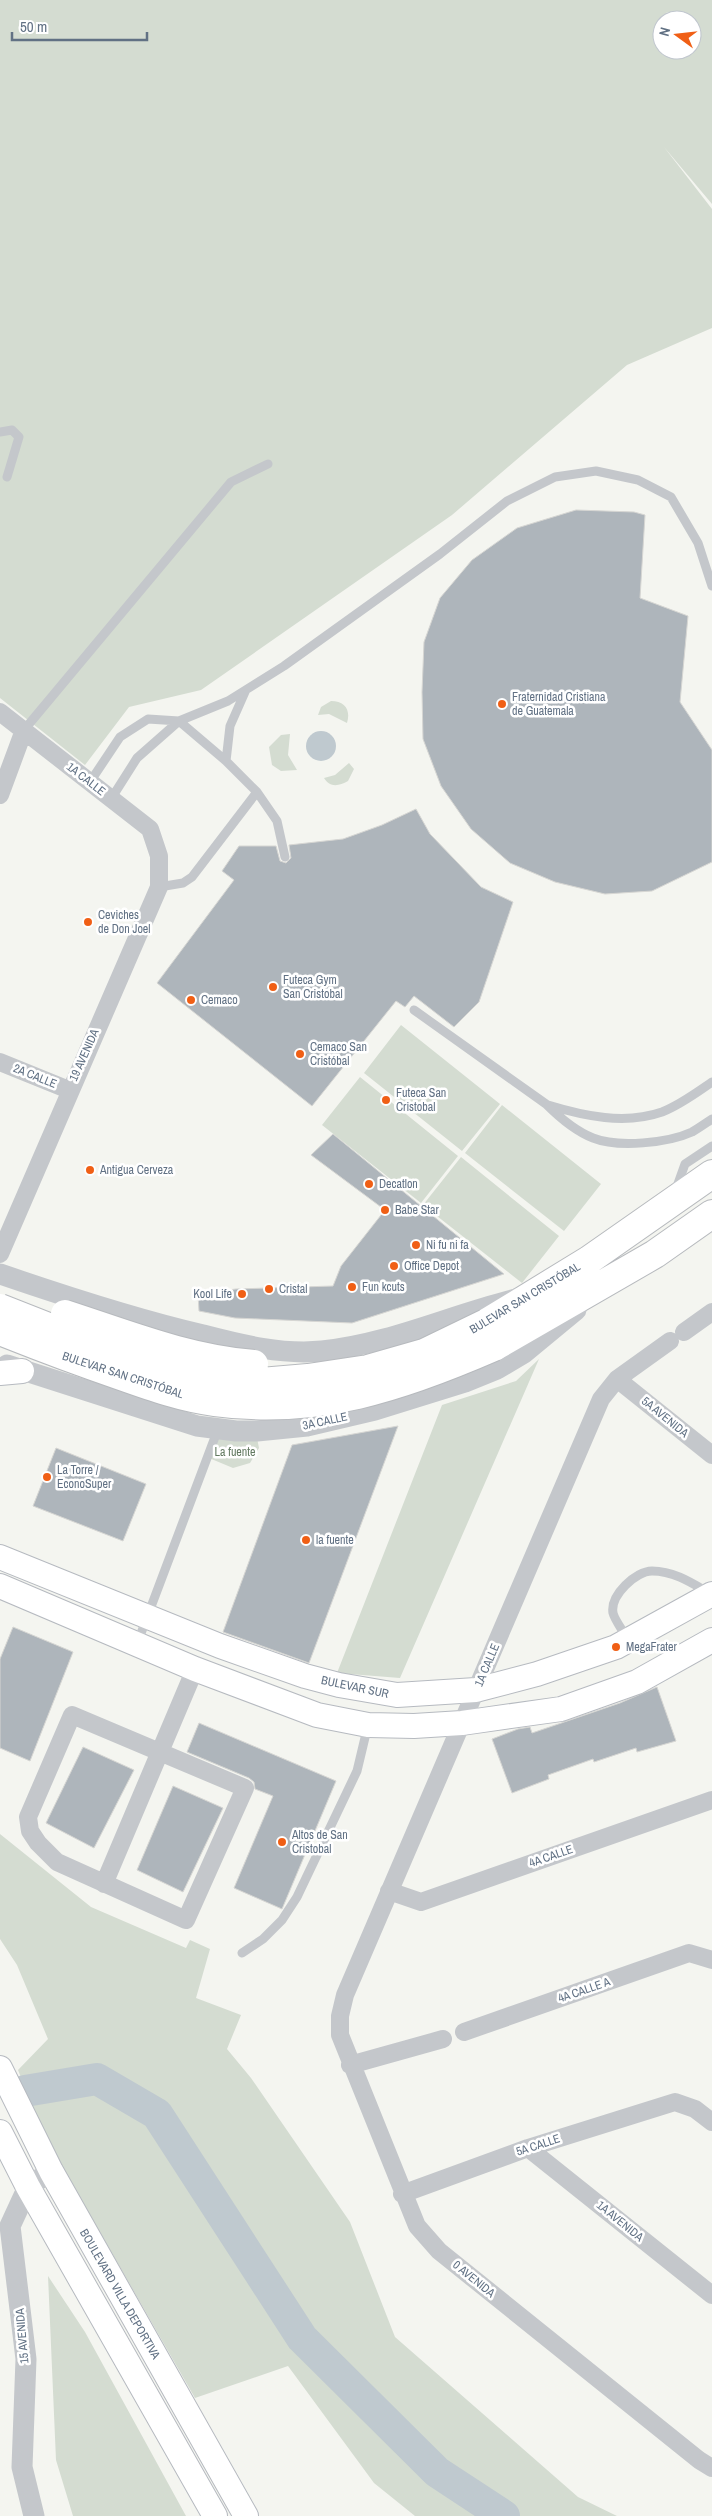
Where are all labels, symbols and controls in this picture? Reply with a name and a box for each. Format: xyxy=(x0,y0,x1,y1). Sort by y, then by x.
scale bar xyxy=(12,10,148,42)
north arrow xyxy=(652,10,702,60)
text: 50 m xyxy=(20,16,47,37)
text: N xyxy=(655,25,674,38)
place label: Fraternidad Cristiana de Guatemala xyxy=(512,689,606,719)
marker: Fraternidad Cristiana de Guatemala xyxy=(496,698,508,710)
street label: 1A CALLE xyxy=(63,759,109,799)
place label: Ceviches de Don Joel xyxy=(98,907,151,937)
marker: Ceviches de Don Joel xyxy=(82,916,94,928)
place label: Futeca Gym San Cristobal xyxy=(283,972,343,1002)
marker: Futeca Gym San Cristobal xyxy=(267,981,279,993)
place label: Cemaco xyxy=(201,992,238,1008)
marker: Cemaco xyxy=(185,994,197,1006)
street label: 19 AVENIDA xyxy=(65,1026,103,1084)
place label: Cemaco San Cristóbal xyxy=(310,1039,367,1069)
marker: Cemaco San Cristóbal xyxy=(294,1048,306,1060)
street label: 2A CALLE xyxy=(11,1060,59,1092)
place label: Futeca San Cristobal xyxy=(396,1085,446,1115)
marker: Futeca San Cristobal xyxy=(380,1094,392,1106)
place label: Antigua Cerveza xyxy=(99,1162,174,1178)
marker: Antigua Cerveza xyxy=(84,1164,96,1176)
place label: Decatlon xyxy=(379,1176,418,1192)
marker: Decatlon xyxy=(363,1178,375,1190)
place label: Babe Star xyxy=(395,1202,439,1218)
marker: Babe Star xyxy=(379,1204,391,1216)
place label: Ni fu ni fa xyxy=(426,1237,469,1253)
marker: Ni fu ni fa xyxy=(410,1239,422,1251)
place label: Office Depot xyxy=(404,1258,459,1274)
street label: BULEVAR SAN CRISTÓBAL xyxy=(467,1258,584,1337)
marker: Office Depot xyxy=(388,1260,400,1272)
place label: Fun kcuts xyxy=(362,1279,405,1295)
place label: Cristal xyxy=(279,1281,307,1297)
marker: Fun kcuts xyxy=(346,1281,358,1293)
marker: Cristal xyxy=(263,1283,275,1295)
place label: Kool Life xyxy=(193,1286,232,1302)
marker: Kool Life xyxy=(236,1288,248,1300)
street label: BULEVAR SAN CRISTÓBAL xyxy=(60,1348,186,1402)
street label: 5A AVENIDA xyxy=(638,1393,692,1441)
street label: 3A CALLE xyxy=(301,1408,349,1434)
park label: La fuente xyxy=(214,1444,256,1460)
place label: La Torre / EconoSuper xyxy=(57,1462,112,1492)
marker: La Torre / EconoSuper xyxy=(41,1471,53,1483)
place label: la fuente xyxy=(316,1532,354,1548)
marker: la fuente xyxy=(300,1534,312,1546)
place label: MegaFrater xyxy=(626,1639,678,1655)
street label: 1A CALLE xyxy=(471,1641,503,1689)
marker: MegaFrater xyxy=(610,1641,622,1653)
street label: BULEVAR SUR xyxy=(320,1672,390,1702)
place label: Altos de San Cristobal xyxy=(291,1827,348,1857)
marker: Altos de San Cristobal xyxy=(276,1836,288,1848)
street label: 4A CALLE xyxy=(527,1841,575,1871)
street label: 4A CALLE A xyxy=(556,1973,613,2006)
street label: 5A CALLE xyxy=(514,2130,562,2160)
street label: 1A AVENIDA xyxy=(593,2197,647,2245)
street label: BOULEVARD VILLA DEPORTIVA xyxy=(76,2226,164,2362)
street label: 0 AVENIDA xyxy=(449,2257,499,2301)
street label: 15 AVENIDA xyxy=(12,2307,32,2364)

